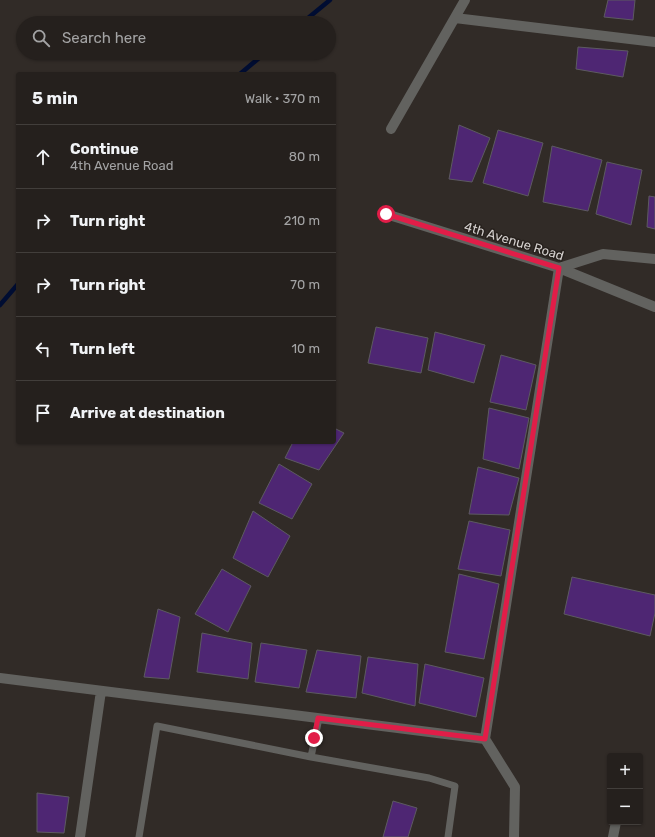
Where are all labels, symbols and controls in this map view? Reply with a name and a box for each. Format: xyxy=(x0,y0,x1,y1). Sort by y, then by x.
search box xyxy=(16,16,336,60)
icon: search xyxy=(30,27,52,49)
text: Search here xyxy=(62,29,146,47)
text: 5 min xyxy=(32,88,78,108)
text: Walk · 370 m xyxy=(245,91,320,106)
text: Continue xyxy=(70,140,139,158)
icon: ahead xyxy=(32,146,54,168)
text: 80 m xyxy=(289,149,320,164)
text: 4th Avenue Road xyxy=(70,158,173,173)
route start xyxy=(377,205,395,223)
icon: right xyxy=(32,210,54,232)
text: Turn right xyxy=(70,212,145,230)
text: 210 m xyxy=(284,213,320,228)
street label: 4th Avenue Road xyxy=(462,219,566,263)
icon: right xyxy=(32,274,54,296)
text: Turn right xyxy=(70,276,145,294)
text: 70 m xyxy=(290,277,320,292)
icon: left xyxy=(32,338,54,360)
text: Turn left xyxy=(70,340,135,358)
text: 10 m xyxy=(291,341,320,356)
icon: arrive xyxy=(32,402,54,424)
text: Arrive at destination xyxy=(70,404,225,422)
route end xyxy=(305,729,323,747)
map controls xyxy=(607,753,643,825)
button: + xyxy=(607,753,643,789)
button: − xyxy=(607,789,643,825)

